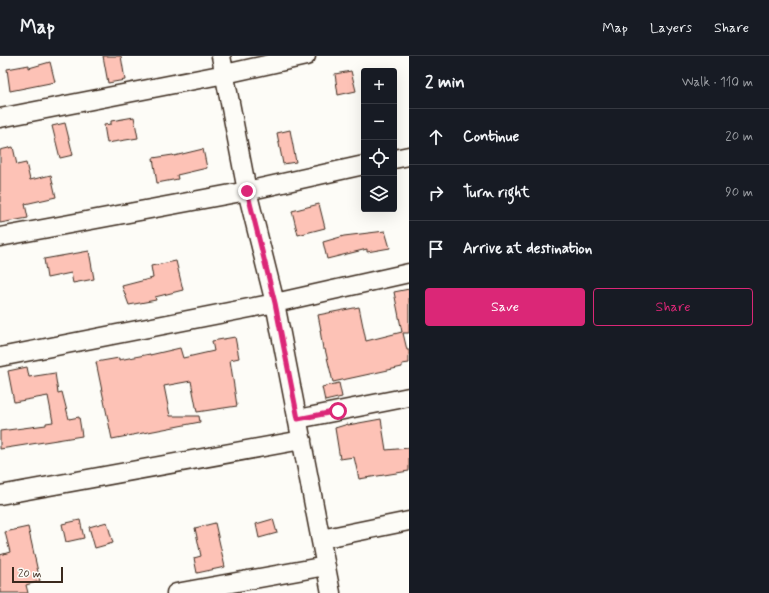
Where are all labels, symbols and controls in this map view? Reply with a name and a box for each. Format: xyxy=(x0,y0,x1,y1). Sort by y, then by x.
text: Map xyxy=(20,15,55,40)
text: Map xyxy=(602,19,628,37)
text: Layers xyxy=(650,19,692,37)
text: Share xyxy=(714,19,749,37)
map controls xyxy=(361,68,397,212)
button: + xyxy=(361,68,397,104)
text: 2 min xyxy=(425,71,465,93)
text: Walk · 110 m xyxy=(682,74,753,91)
button: − xyxy=(361,104,397,140)
icon: ahead xyxy=(425,126,447,148)
text: Continue xyxy=(463,127,519,147)
text: 20 m xyxy=(725,128,753,145)
button: locate xyxy=(361,140,397,176)
button: layers xyxy=(361,176,397,212)
route end xyxy=(238,182,256,200)
icon: right xyxy=(425,182,447,204)
text: Turn right xyxy=(463,183,530,203)
text: 90 m xyxy=(725,184,753,201)
icon: arrive xyxy=(425,238,447,260)
text: Arrive at destination xyxy=(463,239,592,259)
button: Save xyxy=(425,288,585,326)
button: Share xyxy=(593,288,753,326)
route start xyxy=(329,402,347,420)
scale bar xyxy=(12,565,63,584)
text: 20 m xyxy=(18,567,41,581)

